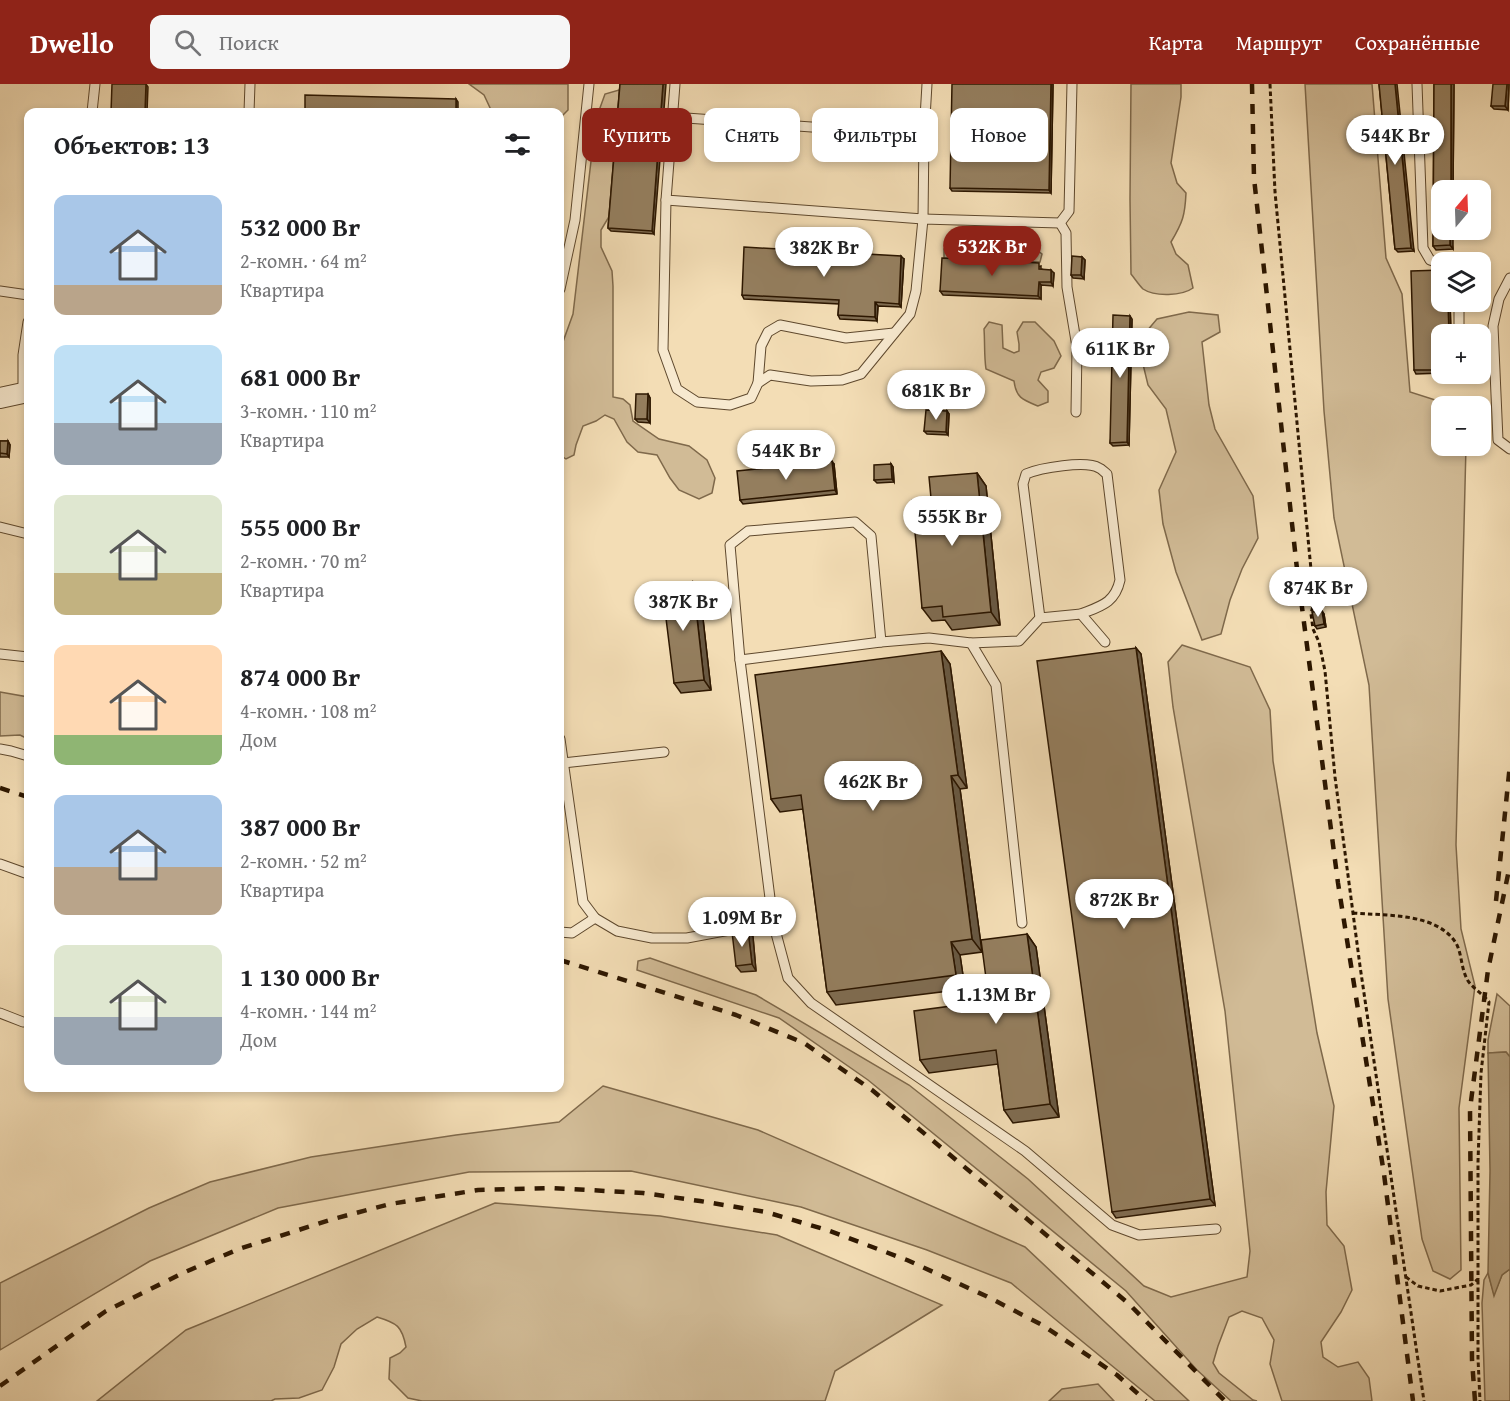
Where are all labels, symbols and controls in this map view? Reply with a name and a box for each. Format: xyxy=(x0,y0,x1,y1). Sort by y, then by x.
search box xyxy=(150,15,570,69)
text: Dwello xyxy=(30,22,114,63)
icon: search xyxy=(171,26,204,59)
text: Поиск xyxy=(219,26,279,58)
text: Карта xyxy=(1149,27,1203,58)
text: Маршрут xyxy=(1236,27,1322,58)
text: Сохранённые xyxy=(1355,27,1480,58)
chip: Купить xyxy=(582,108,692,162)
chip: Снять xyxy=(704,108,800,162)
chip: Фильтры xyxy=(812,108,938,162)
chip: Новое xyxy=(950,108,1048,162)
pin: 544K Br xyxy=(1340,115,1450,166)
text: 544K Br xyxy=(1360,120,1430,149)
text: Объектов: 13 xyxy=(54,125,210,164)
icon: filters xyxy=(501,128,534,161)
north arrow xyxy=(1431,180,1491,240)
map controls xyxy=(1431,180,1491,456)
text: 532 000 Br xyxy=(240,207,360,246)
icon: home xyxy=(102,219,174,291)
pin: 532K Br xyxy=(937,226,1047,277)
pin: 382K Br xyxy=(769,227,879,278)
text: 532K Br xyxy=(957,231,1027,260)
text: 382K Br xyxy=(789,232,859,261)
text: 2-комн. · 64 m² xyxy=(240,246,367,275)
button: layers xyxy=(1431,252,1491,312)
text: Квартира xyxy=(240,275,324,304)
button: + xyxy=(1431,324,1491,384)
pin: 611K Br xyxy=(1065,328,1175,379)
text: 611K Br xyxy=(1085,333,1155,362)
text: 681 000 Br xyxy=(240,357,360,396)
icon: home xyxy=(102,369,174,441)
pin: 681K Br xyxy=(881,370,991,421)
text: 681K Br xyxy=(901,375,971,404)
text: 3-комн. · 110 m² xyxy=(240,396,376,425)
button: − xyxy=(1431,396,1491,456)
text: Квартира xyxy=(240,425,324,454)
pin: 544K Br xyxy=(731,430,841,481)
text: 544K Br xyxy=(751,435,821,464)
pin: 555K Br xyxy=(897,496,1007,547)
text: 555K Br xyxy=(917,501,987,530)
text: 555 000 Br xyxy=(240,507,360,546)
icon: home xyxy=(102,519,174,591)
text: 2-комн. · 70 m² xyxy=(240,546,367,575)
pin: 874K Br xyxy=(1263,567,1373,618)
text: 874K Br xyxy=(1283,572,1353,601)
text: Квартира xyxy=(240,575,324,604)
pin: 387K Br xyxy=(628,581,738,632)
text: 387K Br xyxy=(648,586,718,615)
text: 874 000 Br xyxy=(240,657,360,696)
icon: home xyxy=(102,669,174,741)
text: 4-комн. · 108 m² xyxy=(240,696,376,725)
text: Дом xyxy=(240,725,277,754)
pin: 462K Br xyxy=(818,761,928,812)
text: 462K Br xyxy=(838,766,908,795)
text: 387 000 Br xyxy=(240,807,360,846)
icon: home xyxy=(102,819,174,891)
text: 2-комн. · 52 m² xyxy=(240,846,367,875)
text: Квартира xyxy=(240,875,324,904)
pin: 872K Br xyxy=(1069,879,1179,930)
text: 872K Br xyxy=(1089,884,1159,913)
pin: 1.09M Br xyxy=(680,897,804,948)
text: 1.09M Br xyxy=(702,902,782,931)
text: 1 130 000 Br xyxy=(240,957,379,996)
icon: home xyxy=(102,969,174,1041)
pin: 1.13M Br xyxy=(934,974,1058,1025)
text: 1.13M Br xyxy=(956,979,1036,1008)
text: 4-комн. · 144 m² xyxy=(240,996,376,1025)
text: Дом xyxy=(240,1025,277,1054)

